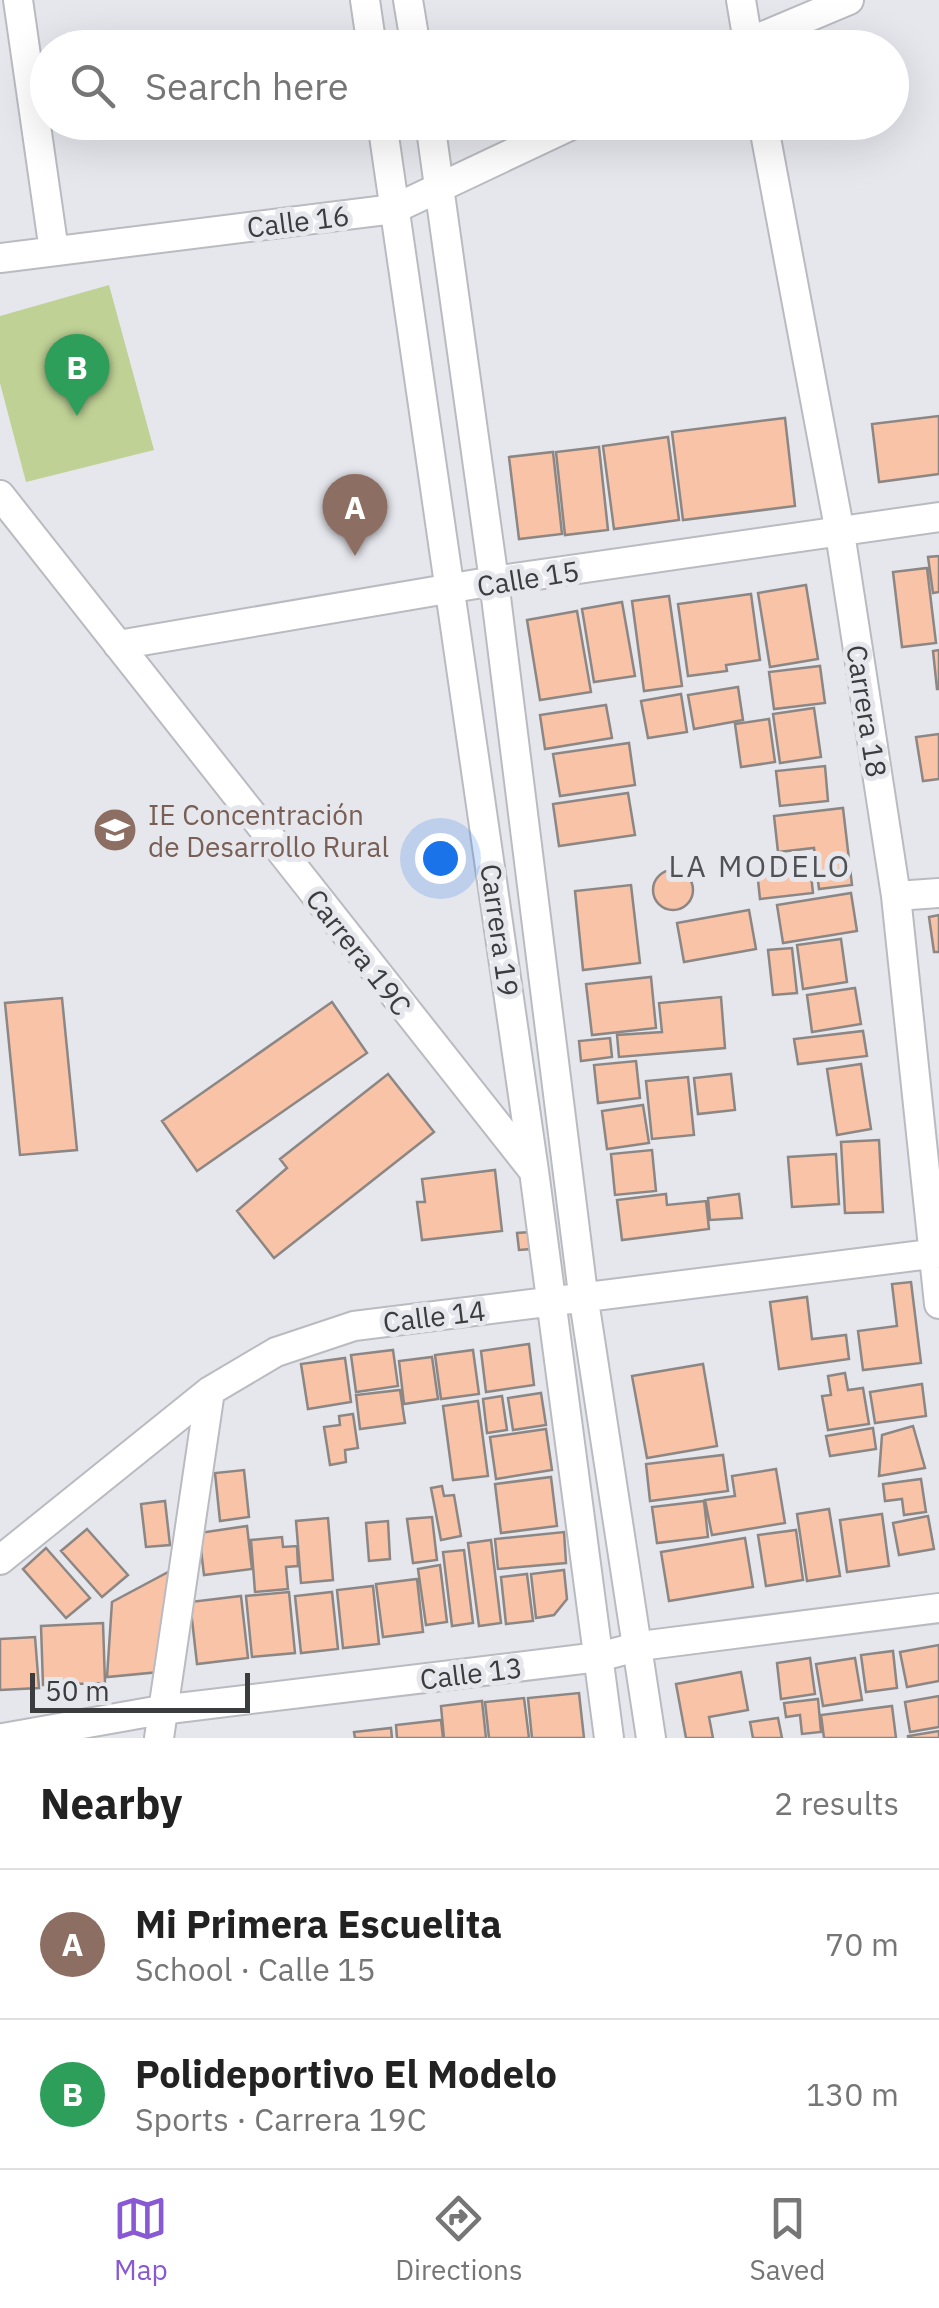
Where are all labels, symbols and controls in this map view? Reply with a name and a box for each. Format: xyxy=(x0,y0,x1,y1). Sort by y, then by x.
search box xyxy=(30,30,909,140)
icon: search xyxy=(65,58,120,113)
text: Search here xyxy=(145,61,349,110)
street label: Calle 16 xyxy=(245,196,351,246)
pin: B xyxy=(44,334,110,416)
pin: A xyxy=(322,474,388,556)
street label: Calle 15 xyxy=(474,552,582,604)
street label: Carrera 18 xyxy=(838,642,896,780)
place label: IE Concentración de Desarrollo Rural xyxy=(148,796,389,865)
school or university icon: IE Concentración de Desarrollo Rural xyxy=(92,807,138,853)
your location xyxy=(415,833,466,884)
district label: LA MODELO xyxy=(669,846,852,885)
street label: Carrera 19 xyxy=(472,861,528,999)
street label: Carrera 19C xyxy=(298,881,420,1023)
street label: Calle 14 xyxy=(381,1291,487,1341)
street label: Calle 13 xyxy=(418,1648,524,1698)
scale bar xyxy=(30,1668,250,1712)
text: 50 m xyxy=(45,1672,110,1709)
text: Nearby xyxy=(40,1776,182,1831)
text: 2 results xyxy=(774,1782,899,1824)
text: Mi Primera Escuelita xyxy=(135,1899,502,1948)
text: A xyxy=(62,1923,83,1965)
text: 70 m xyxy=(825,1923,899,1965)
text: School · Calle 15 xyxy=(135,1948,376,1990)
text: Polideportivo El Modelo xyxy=(135,2049,557,2098)
text: B xyxy=(62,2073,83,2115)
text: 130 m xyxy=(806,2073,899,2115)
text: Sports · Carrera 19C xyxy=(135,2098,427,2140)
tab: Map xyxy=(113,2191,168,2288)
tab: Directions xyxy=(395,2191,523,2288)
tab: Saved xyxy=(749,2191,826,2288)

